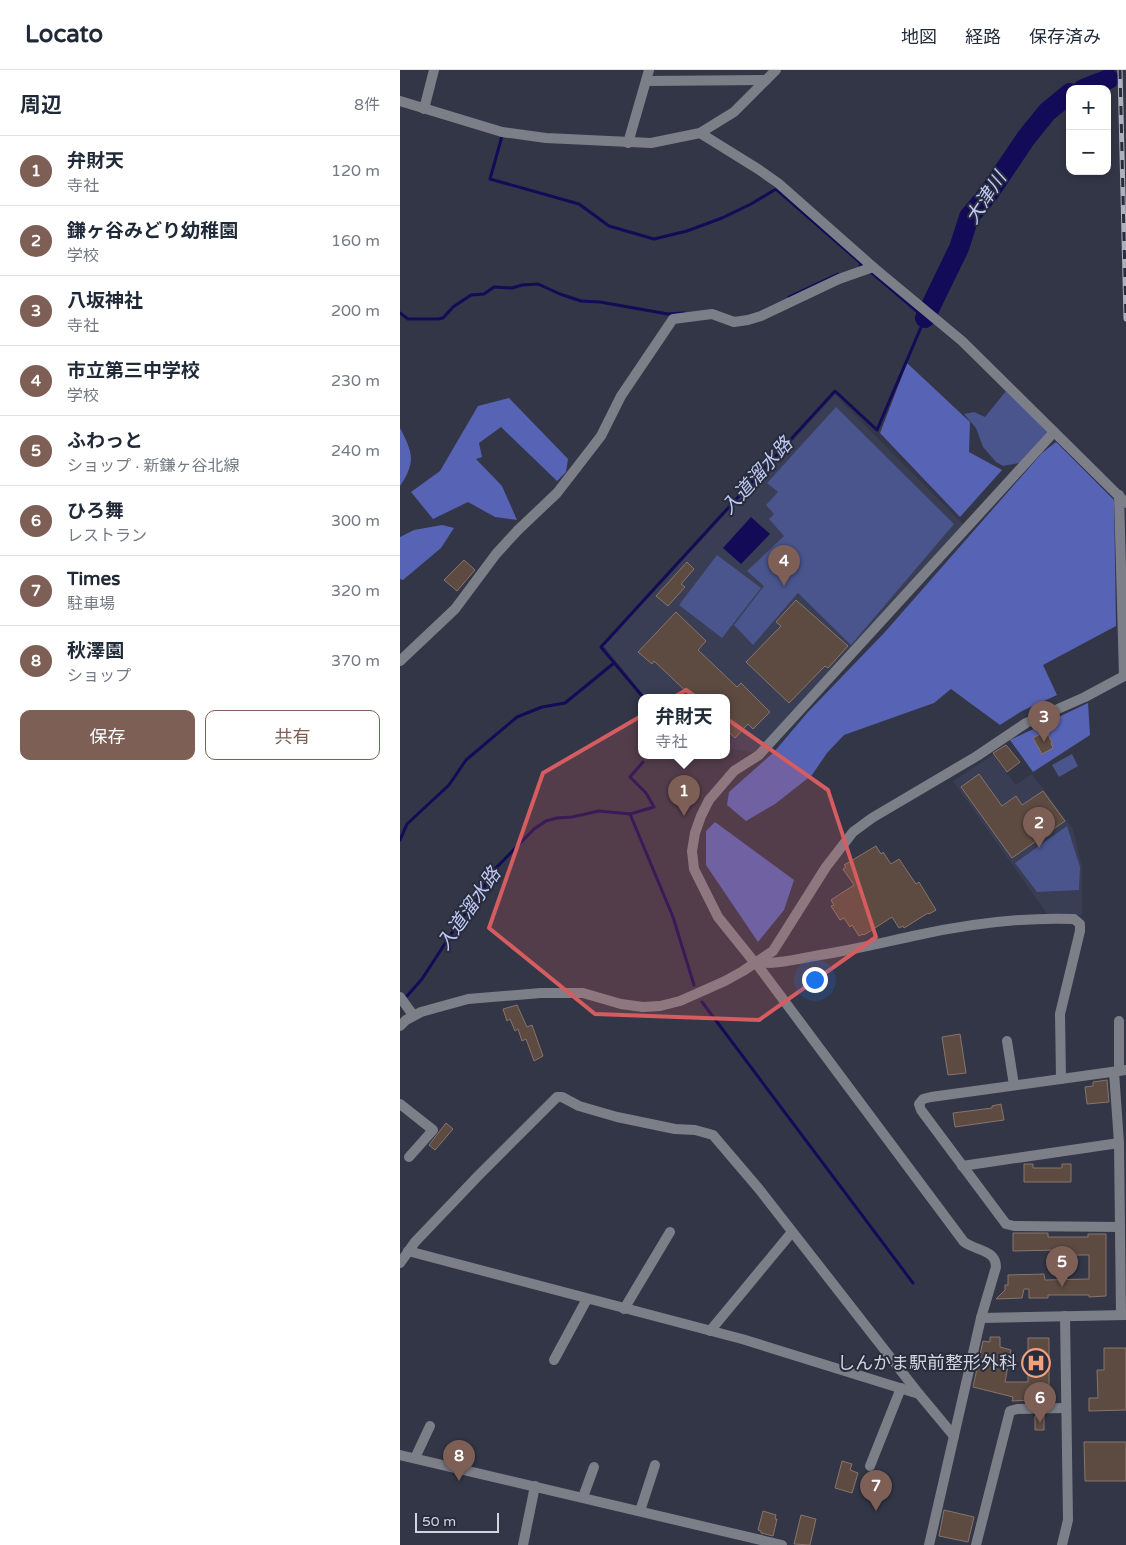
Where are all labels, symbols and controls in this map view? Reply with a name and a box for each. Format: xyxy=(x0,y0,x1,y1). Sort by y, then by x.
text: Locato xyxy=(25,20,103,49)
text: 地図 xyxy=(901,26,937,48)
text: 経路 xyxy=(965,26,1001,48)
text: 保存済み xyxy=(1029,26,1101,48)
map controls xyxy=(1066,85,1111,175)
button: + xyxy=(1066,85,1111,130)
text: 周辺 xyxy=(20,93,62,118)
text: 8件 xyxy=(354,95,380,115)
button: − xyxy=(1066,130,1111,175)
text: 弁財天 xyxy=(67,150,124,172)
text: 1 xyxy=(31,161,41,181)
text: 120 m xyxy=(331,161,380,181)
water label: 大津川 xyxy=(961,166,1012,228)
text: 寺社 xyxy=(67,176,99,196)
text: 鎌ヶ谷みどり幼稚園 xyxy=(67,220,238,242)
text: 2 xyxy=(31,231,41,251)
text: 160 m xyxy=(331,231,380,251)
text: 学校 xyxy=(67,246,99,266)
text: 八坂神社 xyxy=(67,290,143,312)
text: 3 xyxy=(31,301,41,321)
text: 200 m xyxy=(331,301,380,321)
text: 寺社 xyxy=(67,316,99,336)
text: 市立第三中学校 xyxy=(67,360,200,382)
text: 4 xyxy=(31,371,41,391)
text: 230 m xyxy=(331,371,380,391)
text: 学校 xyxy=(67,386,99,406)
text: ふわっと xyxy=(67,430,143,452)
water label: 入道溜水路 xyxy=(717,432,798,519)
text: 5 xyxy=(31,441,41,461)
text: 240 m xyxy=(331,441,380,461)
text: ショップ · 新鎌ヶ谷北線 xyxy=(67,456,239,476)
text: ひろ舞 xyxy=(67,500,124,522)
text: 6 xyxy=(31,511,41,531)
text: 300 m xyxy=(331,511,380,531)
text: レストラン xyxy=(67,526,147,546)
pin: 4 xyxy=(768,545,800,586)
text: Times xyxy=(67,568,120,590)
text: 7 xyxy=(31,581,41,601)
text: 320 m xyxy=(331,581,380,601)
text: 駐車場 xyxy=(67,594,115,614)
text: 秋澤園 xyxy=(67,640,124,662)
text: 8 xyxy=(31,651,41,671)
text: 370 m xyxy=(331,651,380,671)
text: ショップ xyxy=(67,666,131,686)
popup xyxy=(638,694,730,759)
pin: 3 xyxy=(1028,701,1060,742)
text: 弁財天 xyxy=(655,706,713,728)
button: 保存 xyxy=(20,710,195,760)
button: 共有 xyxy=(205,710,380,760)
text: 寺社 xyxy=(655,732,688,752)
pin: 1 xyxy=(668,775,700,816)
pin: 2 xyxy=(1023,807,1055,848)
water label: 入道溜水路 xyxy=(433,862,506,954)
your location xyxy=(802,967,828,993)
pin: 5 xyxy=(1046,1246,1078,1287)
hospital icon: しんかま駅前整形外科 xyxy=(1021,1348,1051,1378)
place label: しんかま駅前整形外科 xyxy=(837,1352,1017,1374)
pin: 6 xyxy=(1024,1382,1056,1423)
pin: 8 xyxy=(443,1440,475,1481)
pin: 7 xyxy=(860,1470,892,1511)
scale bar xyxy=(415,1510,499,1533)
text: 50 m xyxy=(422,1513,456,1530)

